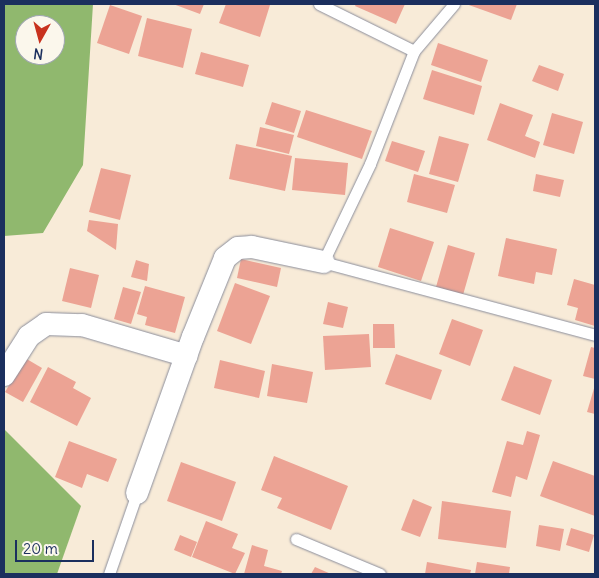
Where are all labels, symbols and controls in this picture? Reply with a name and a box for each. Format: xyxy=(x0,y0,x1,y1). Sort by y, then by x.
north arrow xyxy=(15,15,65,65)
text: N xyxy=(32,44,44,63)
scale bar xyxy=(18,530,96,562)
text: 20 m xyxy=(23,539,58,558)

